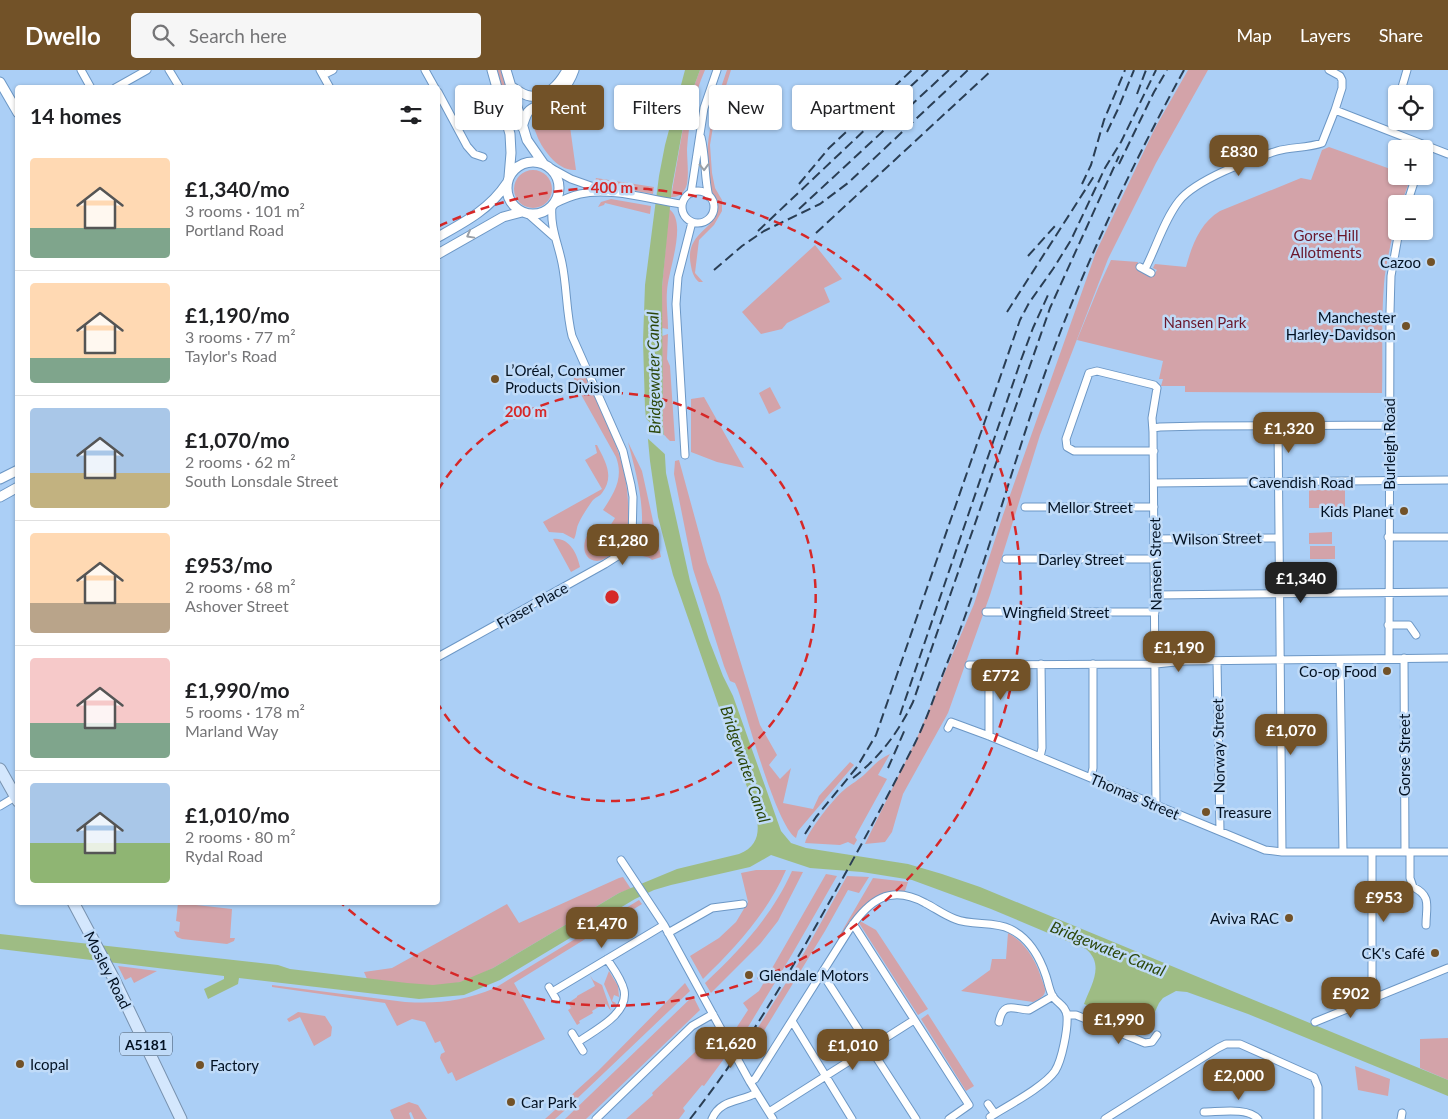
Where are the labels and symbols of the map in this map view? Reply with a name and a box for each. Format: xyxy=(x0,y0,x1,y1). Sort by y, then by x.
pin: £830 xyxy=(1209,134,1269,177)
one-way arrow xyxy=(699,163,710,171)
text: 400 m xyxy=(591,178,633,196)
park label: Gorse Hill Allotments xyxy=(1290,226,1362,261)
one-way arrow xyxy=(467,229,476,239)
place label: Cazoo xyxy=(1380,253,1421,271)
marker: Cazoo xyxy=(1425,256,1437,268)
place label: Manchester Harley-Davidson xyxy=(1286,308,1397,343)
water label: Bridgewater Canal xyxy=(642,311,664,434)
park label: Nansen Park xyxy=(1164,313,1247,331)
marker: Manchester Harley-Davidson xyxy=(1400,320,1412,332)
place label: L’Oréal, Consumer Products Division xyxy=(505,361,625,396)
marker: L’Oréal, Consumer Products Division xyxy=(489,373,501,385)
street label: Burleigh Road xyxy=(1380,398,1398,490)
text: 200 m xyxy=(505,402,547,420)
pin: £1,320 xyxy=(1248,412,1330,454)
street label: Cavendish Road xyxy=(1248,473,1354,491)
street label: Mellor Street xyxy=(1047,498,1133,516)
place label: Kids Planet xyxy=(1320,502,1395,520)
marker: Kids Planet xyxy=(1398,505,1410,517)
street label: Nansen Street xyxy=(1145,517,1165,611)
pin: £1,280 xyxy=(582,524,664,566)
street label: Wilson Street xyxy=(1172,528,1262,548)
street label: Darley Street xyxy=(1038,550,1125,568)
pin: £1,340 xyxy=(1260,562,1342,604)
street label: Fraser Place xyxy=(493,578,571,632)
centre of rings xyxy=(603,588,621,606)
street label: Wingfield Street xyxy=(1002,603,1110,621)
pin: £1,190 xyxy=(1138,630,1220,673)
pin: £772 xyxy=(971,658,1031,701)
place label: Co-op Food xyxy=(1299,662,1377,680)
marker: Co-op Food xyxy=(1381,665,1393,677)
street label: Norway Street xyxy=(1208,698,1228,794)
water label: Bridgewater Canal xyxy=(717,703,775,825)
street label: Gorse Street xyxy=(1395,713,1413,796)
pin: £1,070 xyxy=(1250,714,1332,756)
street label: Thomas Street xyxy=(1088,769,1183,823)
place label: Treasure xyxy=(1216,803,1272,821)
marker: Treasure xyxy=(1200,806,1212,818)
pin: £953 xyxy=(1354,880,1414,923)
pin: £1,470 xyxy=(561,906,643,949)
place label: Aviva RAC xyxy=(1210,909,1279,927)
marker: Aviva RAC xyxy=(1283,912,1295,924)
water label: Bridgewater Canal xyxy=(1048,916,1169,980)
street label: Mosley Road xyxy=(81,928,135,1012)
place label: CK's Café xyxy=(1361,944,1425,962)
marker: CK's Café xyxy=(1429,947,1441,959)
place label: Glendale Motors xyxy=(759,966,869,984)
marker: Glendale Motors xyxy=(743,969,755,981)
pin: £902 xyxy=(1321,976,1381,1019)
pin: £1,990 xyxy=(1078,1002,1160,1045)
pin: £1,620 xyxy=(690,1026,772,1069)
pin: £1,010 xyxy=(812,1028,894,1071)
road number: A5181 xyxy=(120,1032,172,1056)
place label: Icopal xyxy=(30,1055,69,1073)
place label: Factory xyxy=(210,1056,259,1074)
marker: Icopal xyxy=(14,1058,26,1070)
pin: £2,000 xyxy=(1198,1058,1280,1101)
marker: Factory xyxy=(194,1059,206,1071)
place label: Car Park xyxy=(521,1093,577,1111)
marker: Car Park xyxy=(505,1096,517,1108)

